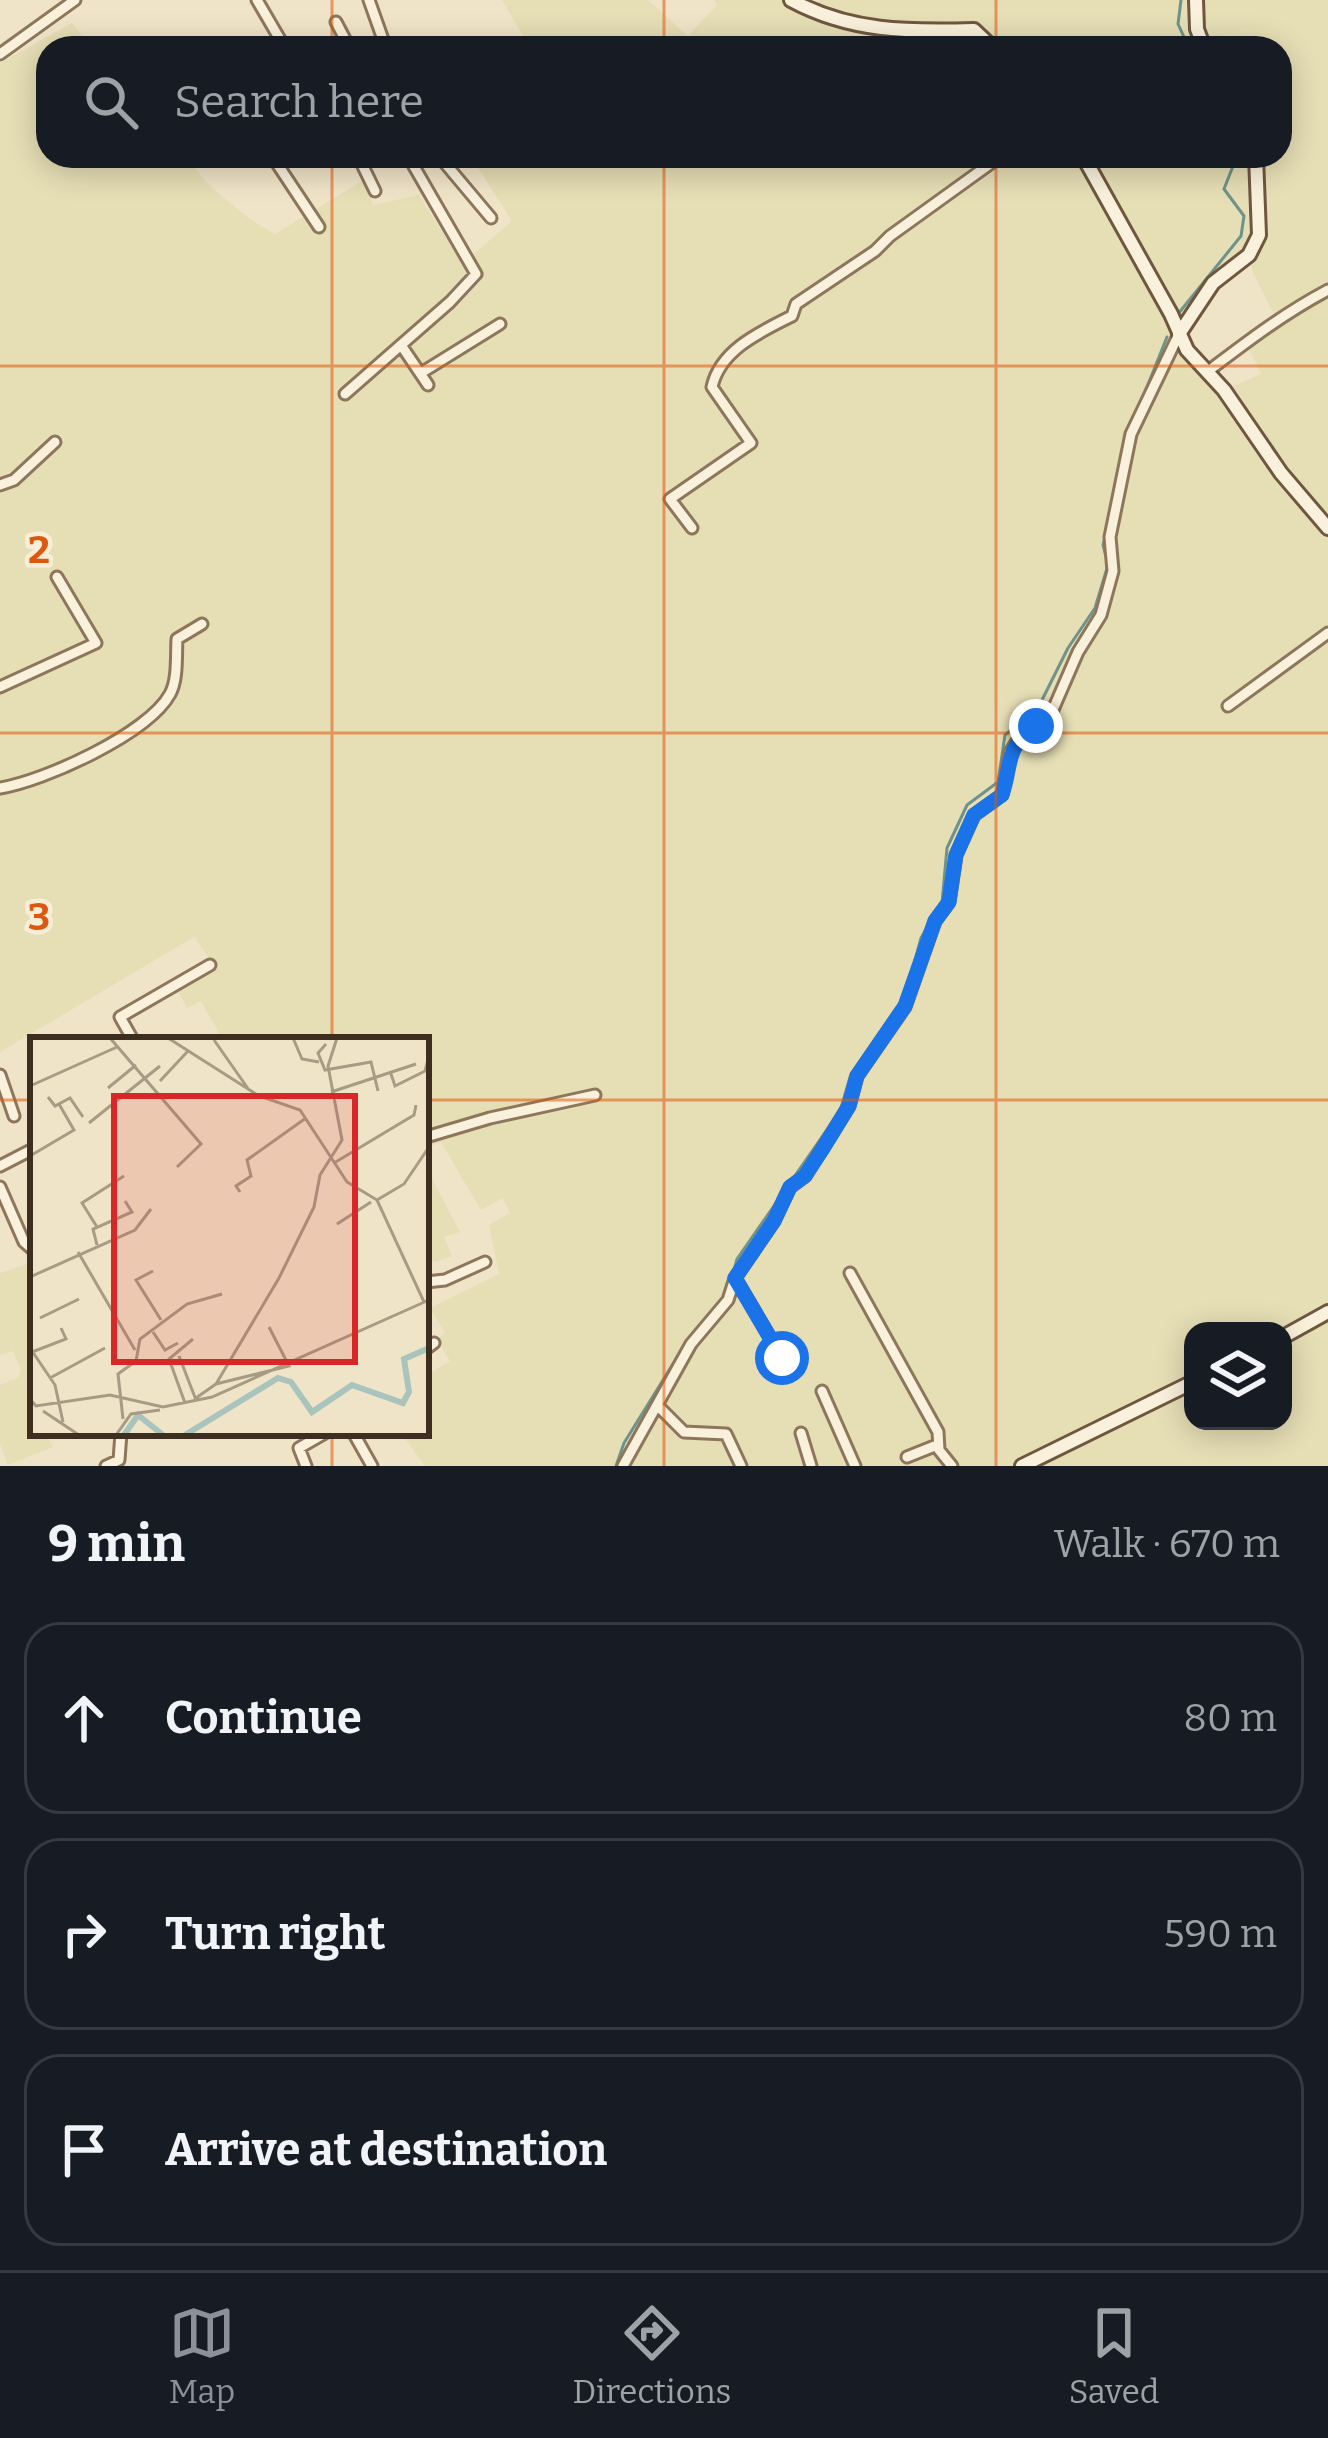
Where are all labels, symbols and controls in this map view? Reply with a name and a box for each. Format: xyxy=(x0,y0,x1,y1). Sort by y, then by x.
search box xyxy=(36,36,1292,168)
icon: search xyxy=(78,69,144,135)
text: Search here xyxy=(174,75,424,129)
text: 2 xyxy=(28,527,50,573)
route end xyxy=(1009,699,1063,753)
text: 3 xyxy=(28,894,50,940)
inset map xyxy=(30,1037,429,1436)
map controls xyxy=(1184,1322,1292,1430)
button: layers xyxy=(1184,1322,1292,1430)
route start xyxy=(755,1331,809,1385)
text: 9 min xyxy=(48,1513,185,1575)
text: Walk · 670 m xyxy=(1054,1521,1280,1567)
icon: ahead xyxy=(51,1685,117,1751)
text: Continue xyxy=(165,1691,362,1745)
text: 80 m xyxy=(1184,1695,1277,1741)
icon: right xyxy=(51,1901,117,1967)
text: Turn right xyxy=(165,1907,385,1961)
text: 590 m xyxy=(1164,1911,1277,1957)
icon: arrive xyxy=(51,2117,117,2183)
text: Arrive at destination xyxy=(165,2123,607,2177)
tab: Map xyxy=(169,2300,235,2412)
tab: Directions xyxy=(573,2300,731,2412)
tab: Saved xyxy=(1069,2300,1159,2412)

